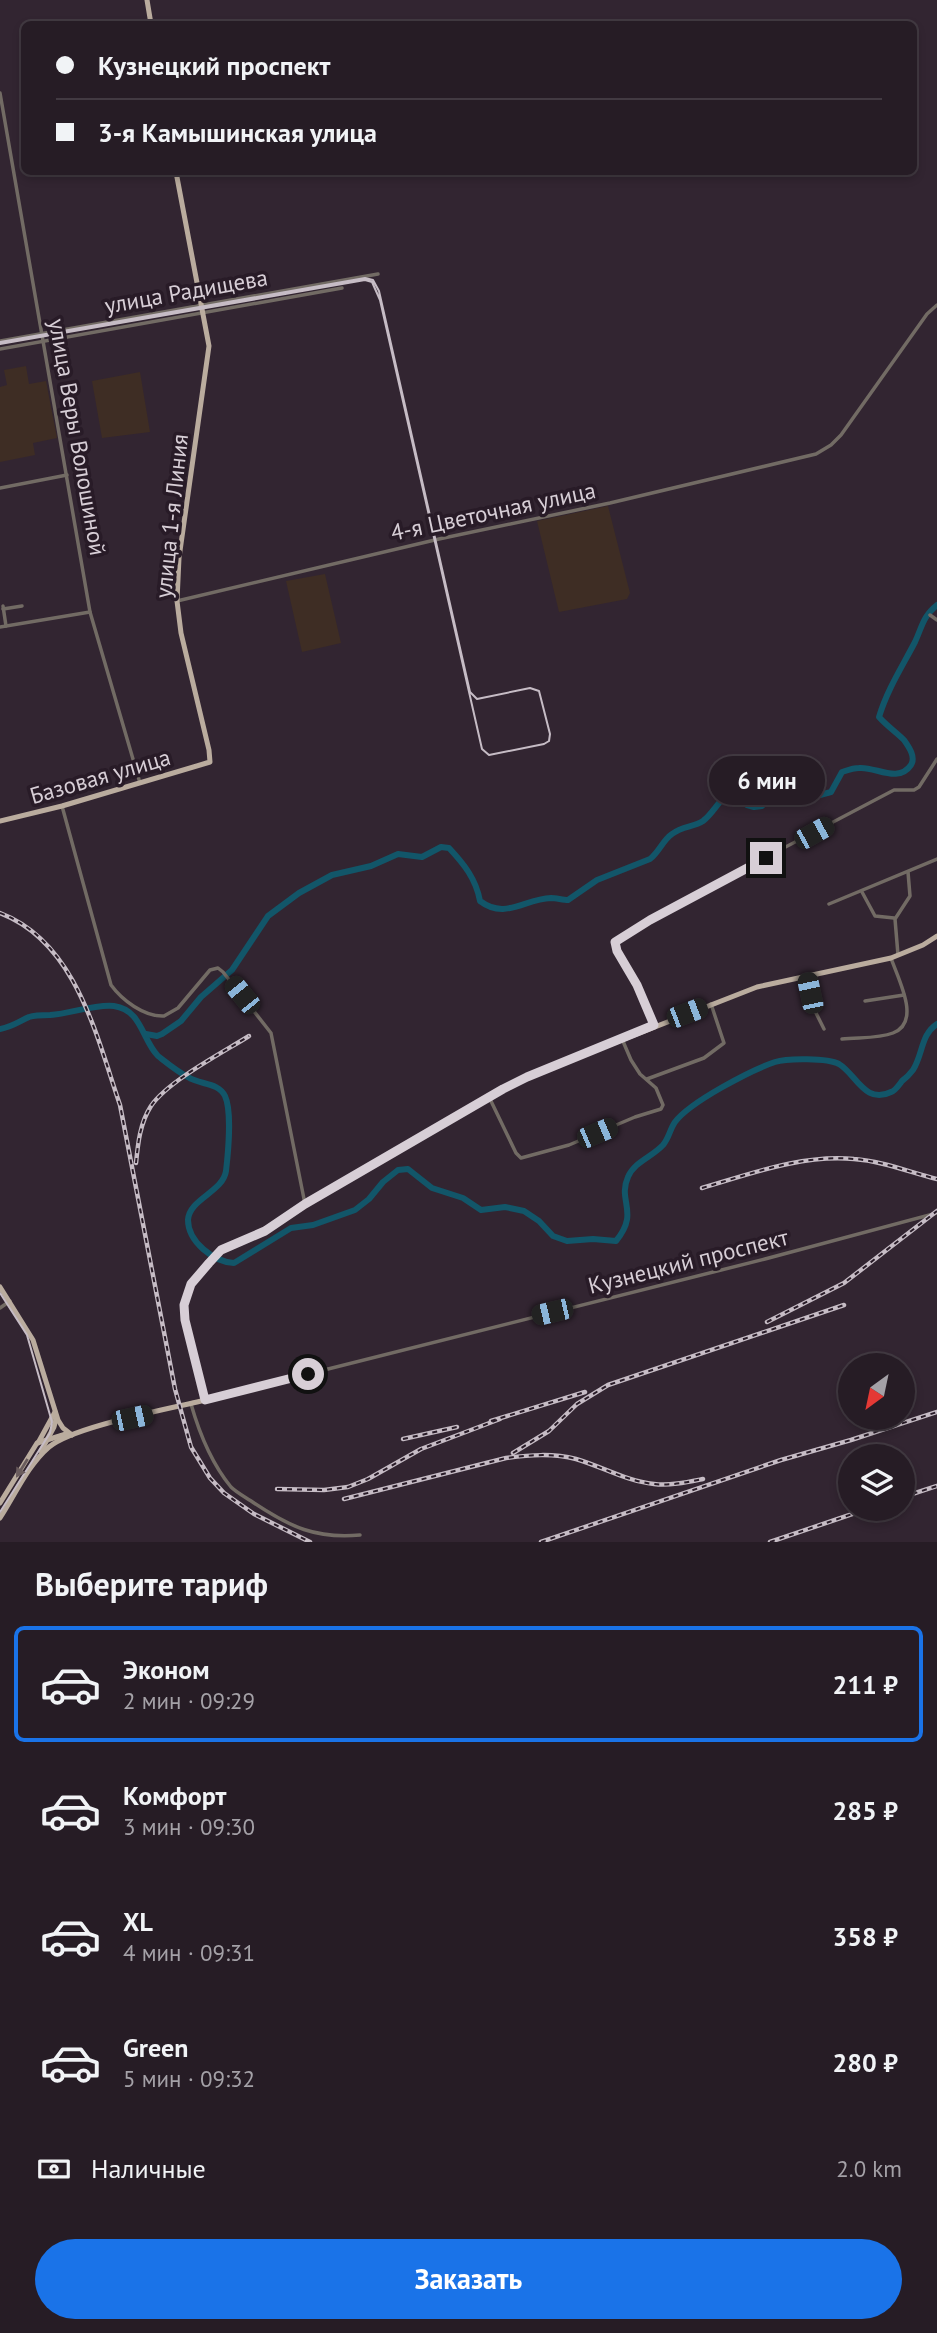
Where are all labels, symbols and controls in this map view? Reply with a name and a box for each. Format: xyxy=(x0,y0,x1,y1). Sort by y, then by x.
text: Кузнецкий проспект xyxy=(98,49,330,82)
text: 3-я Камышинская улица xyxy=(98,116,377,149)
street label: улица Радищева xyxy=(102,262,270,320)
street label: улица Веры Волошиной xyxy=(43,316,113,558)
street label: улица 1-я Линия xyxy=(148,432,194,600)
street label: 4-я Цветочная улица xyxy=(388,475,598,547)
street label: Базовая улица xyxy=(26,742,174,810)
callout: 6 мин xyxy=(708,756,824,806)
text: 6 мин xyxy=(737,766,797,795)
car xyxy=(791,814,838,852)
route end xyxy=(750,842,782,874)
car xyxy=(796,970,825,1016)
car xyxy=(221,972,264,1018)
car xyxy=(664,996,711,1030)
car xyxy=(574,1115,621,1151)
street label: Кузнецкий проспект xyxy=(585,1222,792,1300)
car xyxy=(530,1297,575,1327)
north arrow xyxy=(838,1353,915,1430)
map controls xyxy=(838,1353,915,1521)
route start xyxy=(292,1358,324,1390)
car xyxy=(110,1403,155,1433)
button: layers xyxy=(838,1444,915,1521)
one-way arrow xyxy=(15,1458,28,1477)
text: Выберите тариф xyxy=(35,1563,268,1605)
icon: car xyxy=(39,1653,102,1716)
text: Эконом xyxy=(123,1653,210,1686)
text: 211 ₽ xyxy=(832,1668,898,1701)
text: 2 мин · 09:29 xyxy=(123,1686,255,1715)
icon: car xyxy=(39,1779,102,1842)
text: Комфорт xyxy=(123,1779,226,1812)
text: 285 ₽ xyxy=(832,1794,898,1827)
text: 3 мин · 09:30 xyxy=(123,1812,255,1841)
icon: car xyxy=(39,1905,102,1968)
text: XL xyxy=(123,1905,153,1938)
text: 358 ₽ xyxy=(832,1920,898,1953)
text: 4 мин · 09:31 xyxy=(123,1938,255,1967)
icon: car xyxy=(39,2031,102,2094)
text: Green xyxy=(123,2031,188,2064)
text: 280 ₽ xyxy=(832,2046,898,2079)
text: 5 мин · 09:32 xyxy=(123,2064,255,2093)
icon: cash xyxy=(35,2150,73,2188)
text: Наличные xyxy=(91,2152,206,2185)
text: 2.0 km xyxy=(836,2154,902,2183)
button: Заказать xyxy=(35,2239,902,2319)

